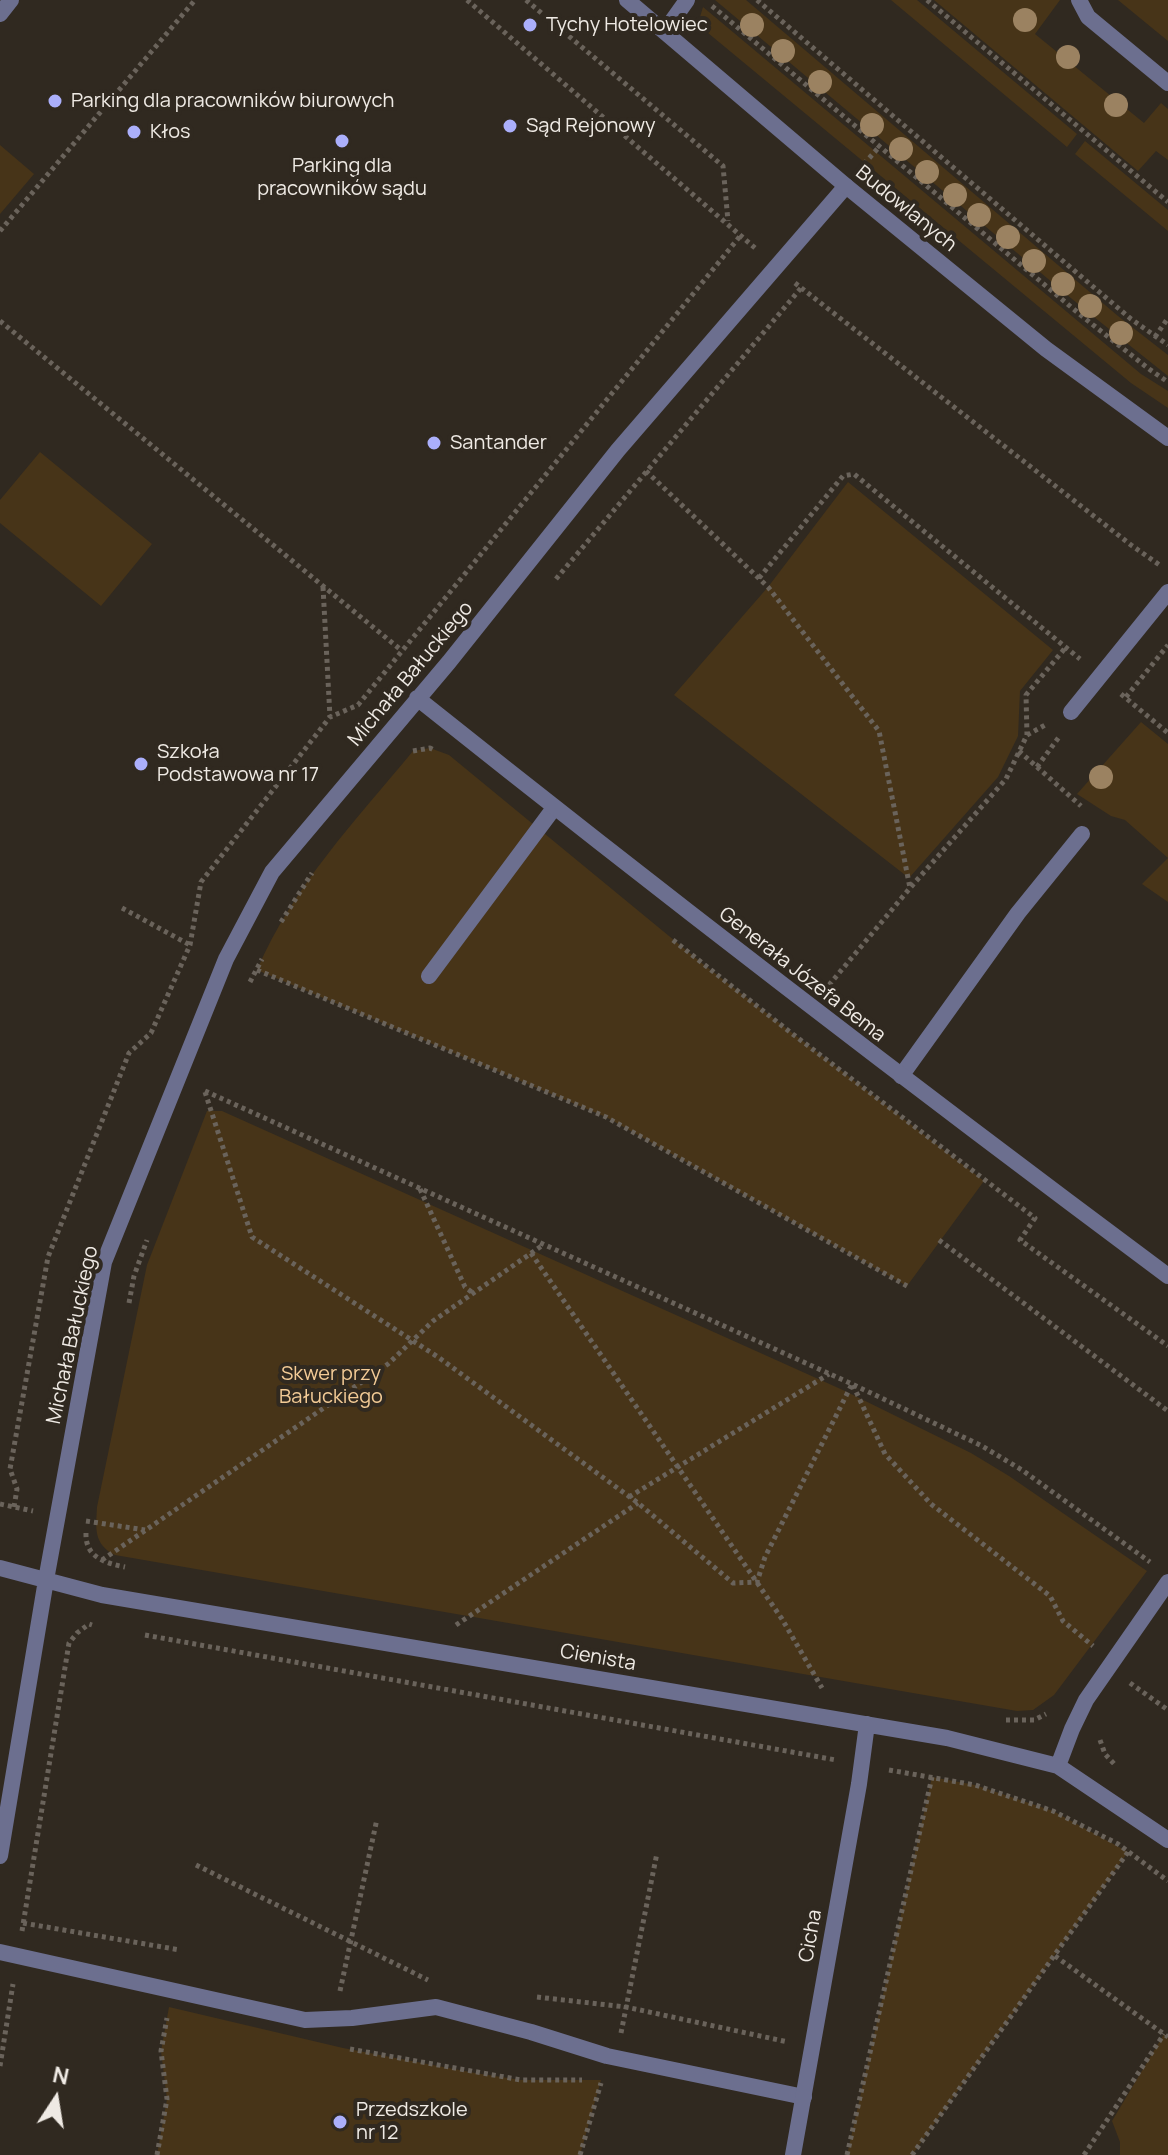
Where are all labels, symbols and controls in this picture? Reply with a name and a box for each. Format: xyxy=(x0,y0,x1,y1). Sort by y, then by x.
place label: Tychy Hotelowiec xyxy=(546,13,708,37)
marker: Tychy Hotelowiec xyxy=(521,16,539,34)
place label: Parking dla pracowników biurowych xyxy=(71,89,394,113)
marker: Parking dla pracowników biurowych xyxy=(46,92,64,110)
place label: Sąd Rejonowy xyxy=(526,114,655,138)
marker: Sąd Rejonowy xyxy=(501,117,519,135)
place label: Kłos xyxy=(150,120,190,144)
marker: Kłos xyxy=(125,123,143,141)
marker: Parking dla pracowników sądu xyxy=(333,132,351,150)
place label: Parking dla pracowników sądu xyxy=(257,154,427,201)
street label: Budowlanych xyxy=(851,161,961,257)
place label: Santander xyxy=(450,431,547,455)
marker: Santander xyxy=(425,434,443,452)
street label: Michała Bałuckiego xyxy=(343,597,479,751)
place label: Szkoła Podstawowa nr 17 xyxy=(157,740,319,787)
marker: Szkoła Podstawowa nr 17 xyxy=(132,755,150,773)
street label: Generała Józefa Bema xyxy=(714,902,890,1048)
street label: Michała Bałuckiego xyxy=(42,1244,104,1426)
park label: Skwer przy Bałuckiego xyxy=(279,1362,383,1409)
street label: Cienista xyxy=(558,1640,638,1676)
street label: Cicha xyxy=(795,1908,827,1964)
north arrow xyxy=(16,2059,96,2139)
text: N xyxy=(50,2059,72,2092)
place label: Przedszkole nr 12 xyxy=(356,2098,468,2145)
marker: Przedszkole nr 12 xyxy=(331,2113,349,2131)

